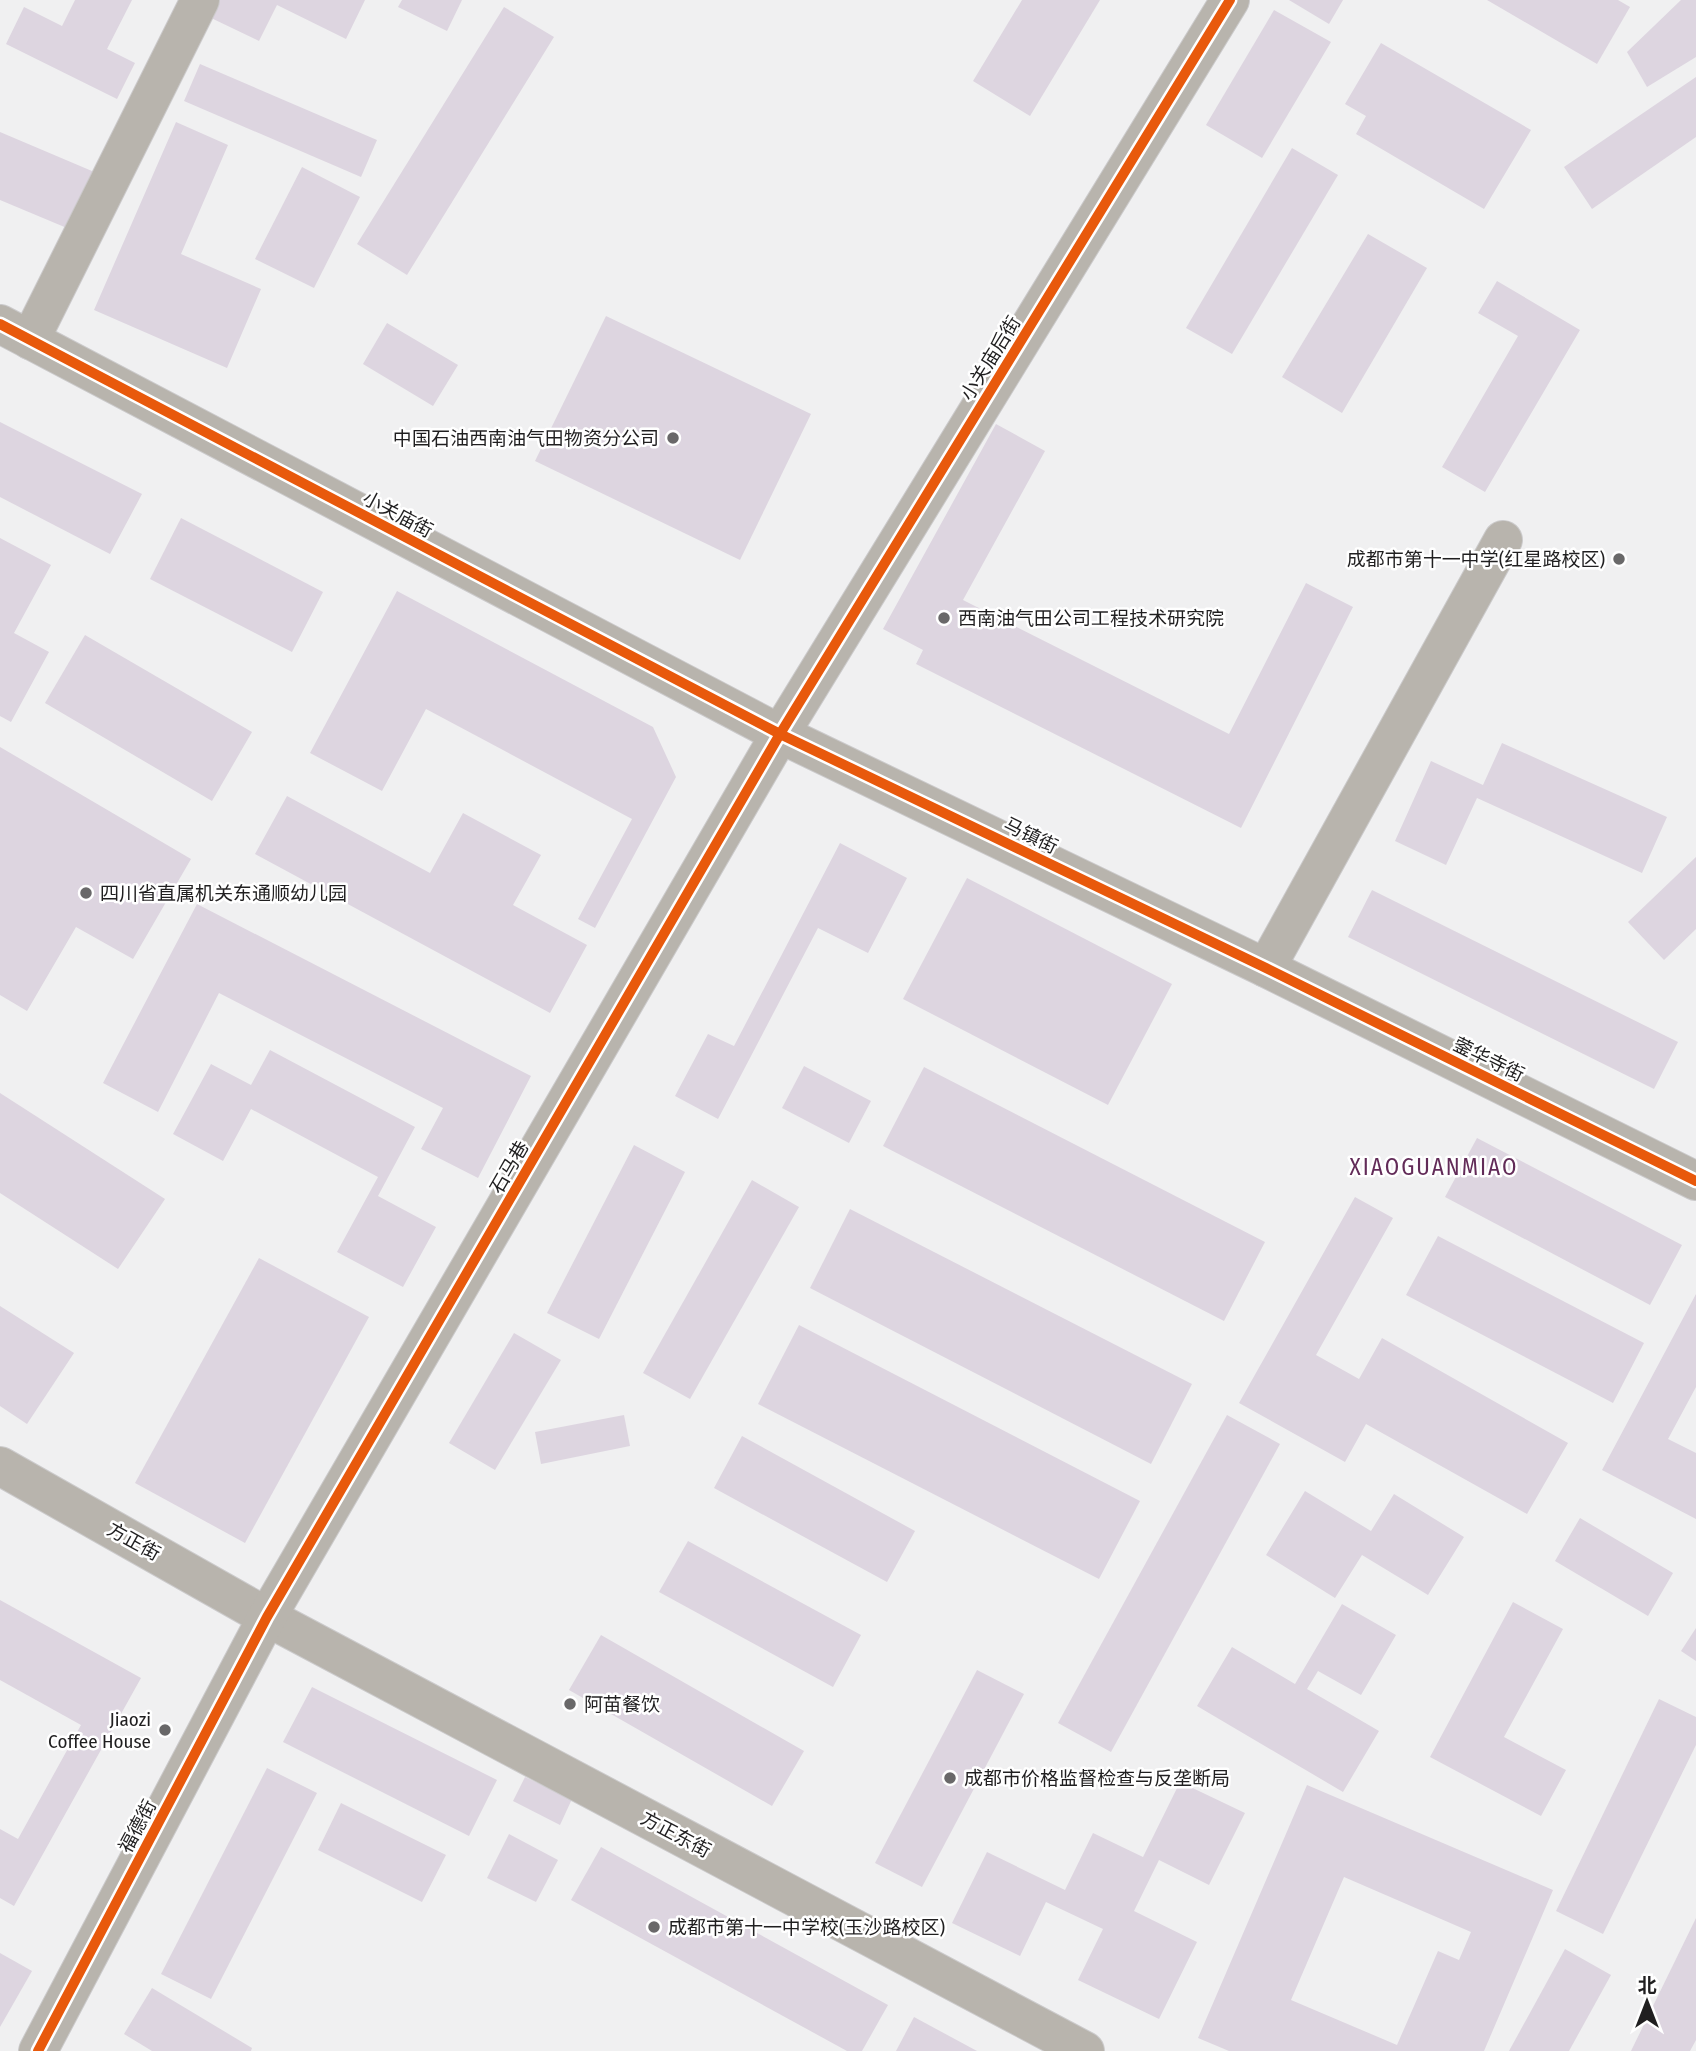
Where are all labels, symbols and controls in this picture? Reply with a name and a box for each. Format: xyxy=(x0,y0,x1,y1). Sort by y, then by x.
street label: 小关庙后街 xyxy=(955,312,1025,405)
place label: 中国石油西南油气田物资分公司 xyxy=(393,427,659,450)
marker: 中国石油西南油气田物资分公司 xyxy=(665,430,681,446)
street label: 小关庙街 xyxy=(359,486,437,542)
place label: 成都市第十一中学(红星路校区) xyxy=(1347,548,1605,571)
marker: 成都市第十一中学(红星路校区) xyxy=(1611,551,1627,567)
place label: 西南油气田公司工程技术研究院 xyxy=(958,607,1224,630)
marker: 西南油气田公司工程技术研究院 xyxy=(936,610,952,626)
street label: 马镇街 xyxy=(1000,813,1061,858)
place label: 四川省直属机关东通顺幼儿园 xyxy=(100,882,347,905)
marker: 四川省直属机关东通顺幼儿园 xyxy=(78,885,94,901)
street label: 蓥华寺街 xyxy=(1450,1032,1528,1086)
street label: 石马巷 xyxy=(485,1137,534,1198)
district label: XIAOGUANMIAO xyxy=(1350,1153,1518,1181)
street label: 方正街 xyxy=(103,1518,164,1565)
place label: 阿苗餐饮 xyxy=(584,1693,660,1716)
marker: 阿苗餐饮 xyxy=(562,1696,578,1712)
place label: Jiaozi Coffee House xyxy=(48,1708,151,1753)
marker: Jiaozi Coffee House xyxy=(157,1722,173,1738)
place label: 成都市价格监督检查与反垄断局 xyxy=(964,1767,1230,1790)
marker: 成都市价格监督检查与反垄断局 xyxy=(942,1770,958,1786)
street label: 福德街 xyxy=(114,1796,161,1857)
street label: 方正东街 xyxy=(637,1806,715,1862)
place label: 成都市第十一中学校(玉沙路校区) xyxy=(668,1916,945,1939)
marker: 成都市第十一中学校(玉沙路校区) xyxy=(646,1919,662,1935)
north arrow xyxy=(1612,1967,1682,2037)
text: 北 xyxy=(1637,1974,1657,1997)

